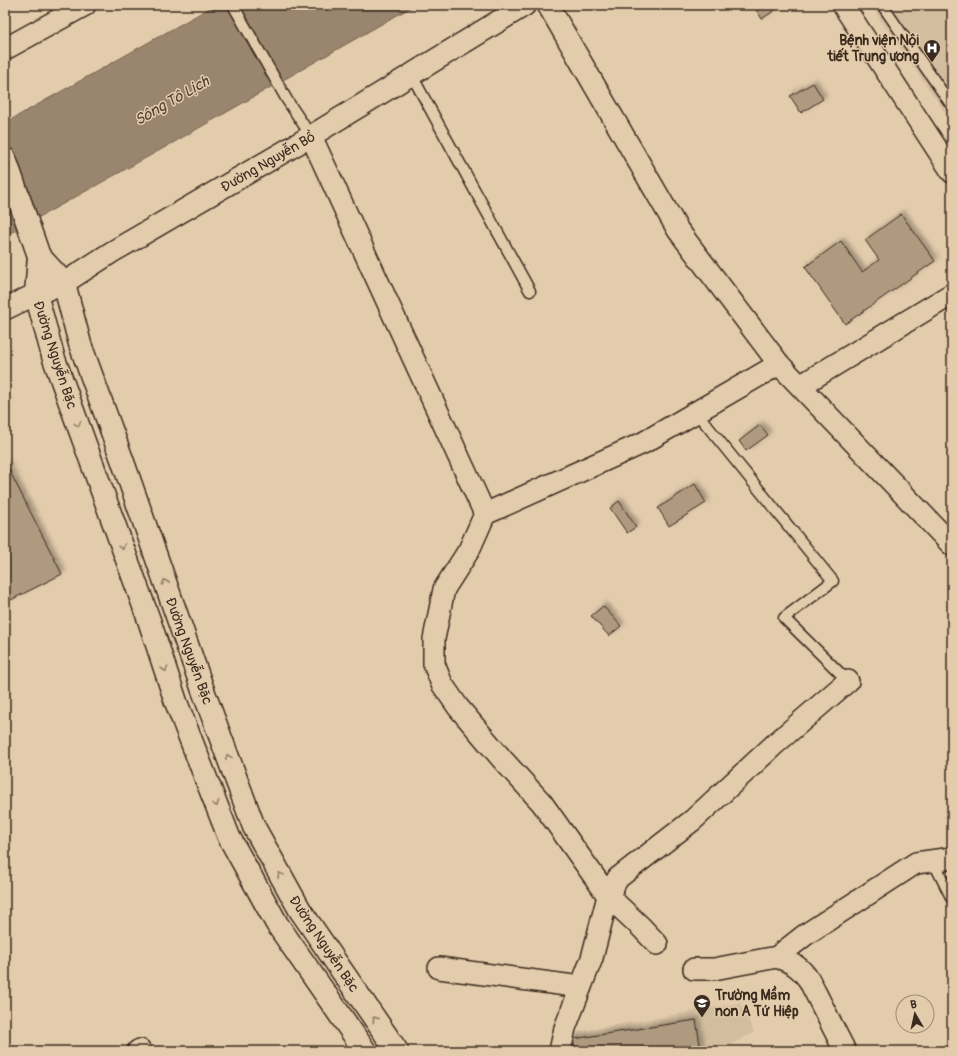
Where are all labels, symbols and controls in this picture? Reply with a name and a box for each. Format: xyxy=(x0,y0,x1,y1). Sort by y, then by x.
place label: Bệnh viện Nội tiết Trung ương xyxy=(827,32,920,65)
hospital icon: Bệnh viện Nội tiết Trung ương xyxy=(922,38,942,63)
water label: Sông Tô Lịch xyxy=(131,72,213,130)
street label: Đường Nguyễn Bồ xyxy=(217,127,318,196)
street label: Đường Nguyễn Bặc xyxy=(29,298,81,411)
one-way arrow xyxy=(73,421,81,428)
one-way arrow xyxy=(117,543,126,550)
one-way arrow xyxy=(161,579,169,586)
street label: Đường Nguyễn Bặc xyxy=(162,595,217,707)
one-way arrow xyxy=(160,666,169,673)
one-way arrow xyxy=(224,753,232,760)
one-way arrow xyxy=(212,800,220,807)
one-way arrow xyxy=(278,872,285,879)
street label: Đường Nguyễn Bặc xyxy=(285,892,363,995)
place label: Trường Mầm non A Tứ Hiệp xyxy=(714,985,799,1020)
school or university icon: Trường Mầm non A Tứ Hiệp xyxy=(692,993,712,1018)
north arrow xyxy=(895,994,935,1034)
text: B xyxy=(909,998,918,1012)
one-way arrow xyxy=(372,1016,380,1023)

